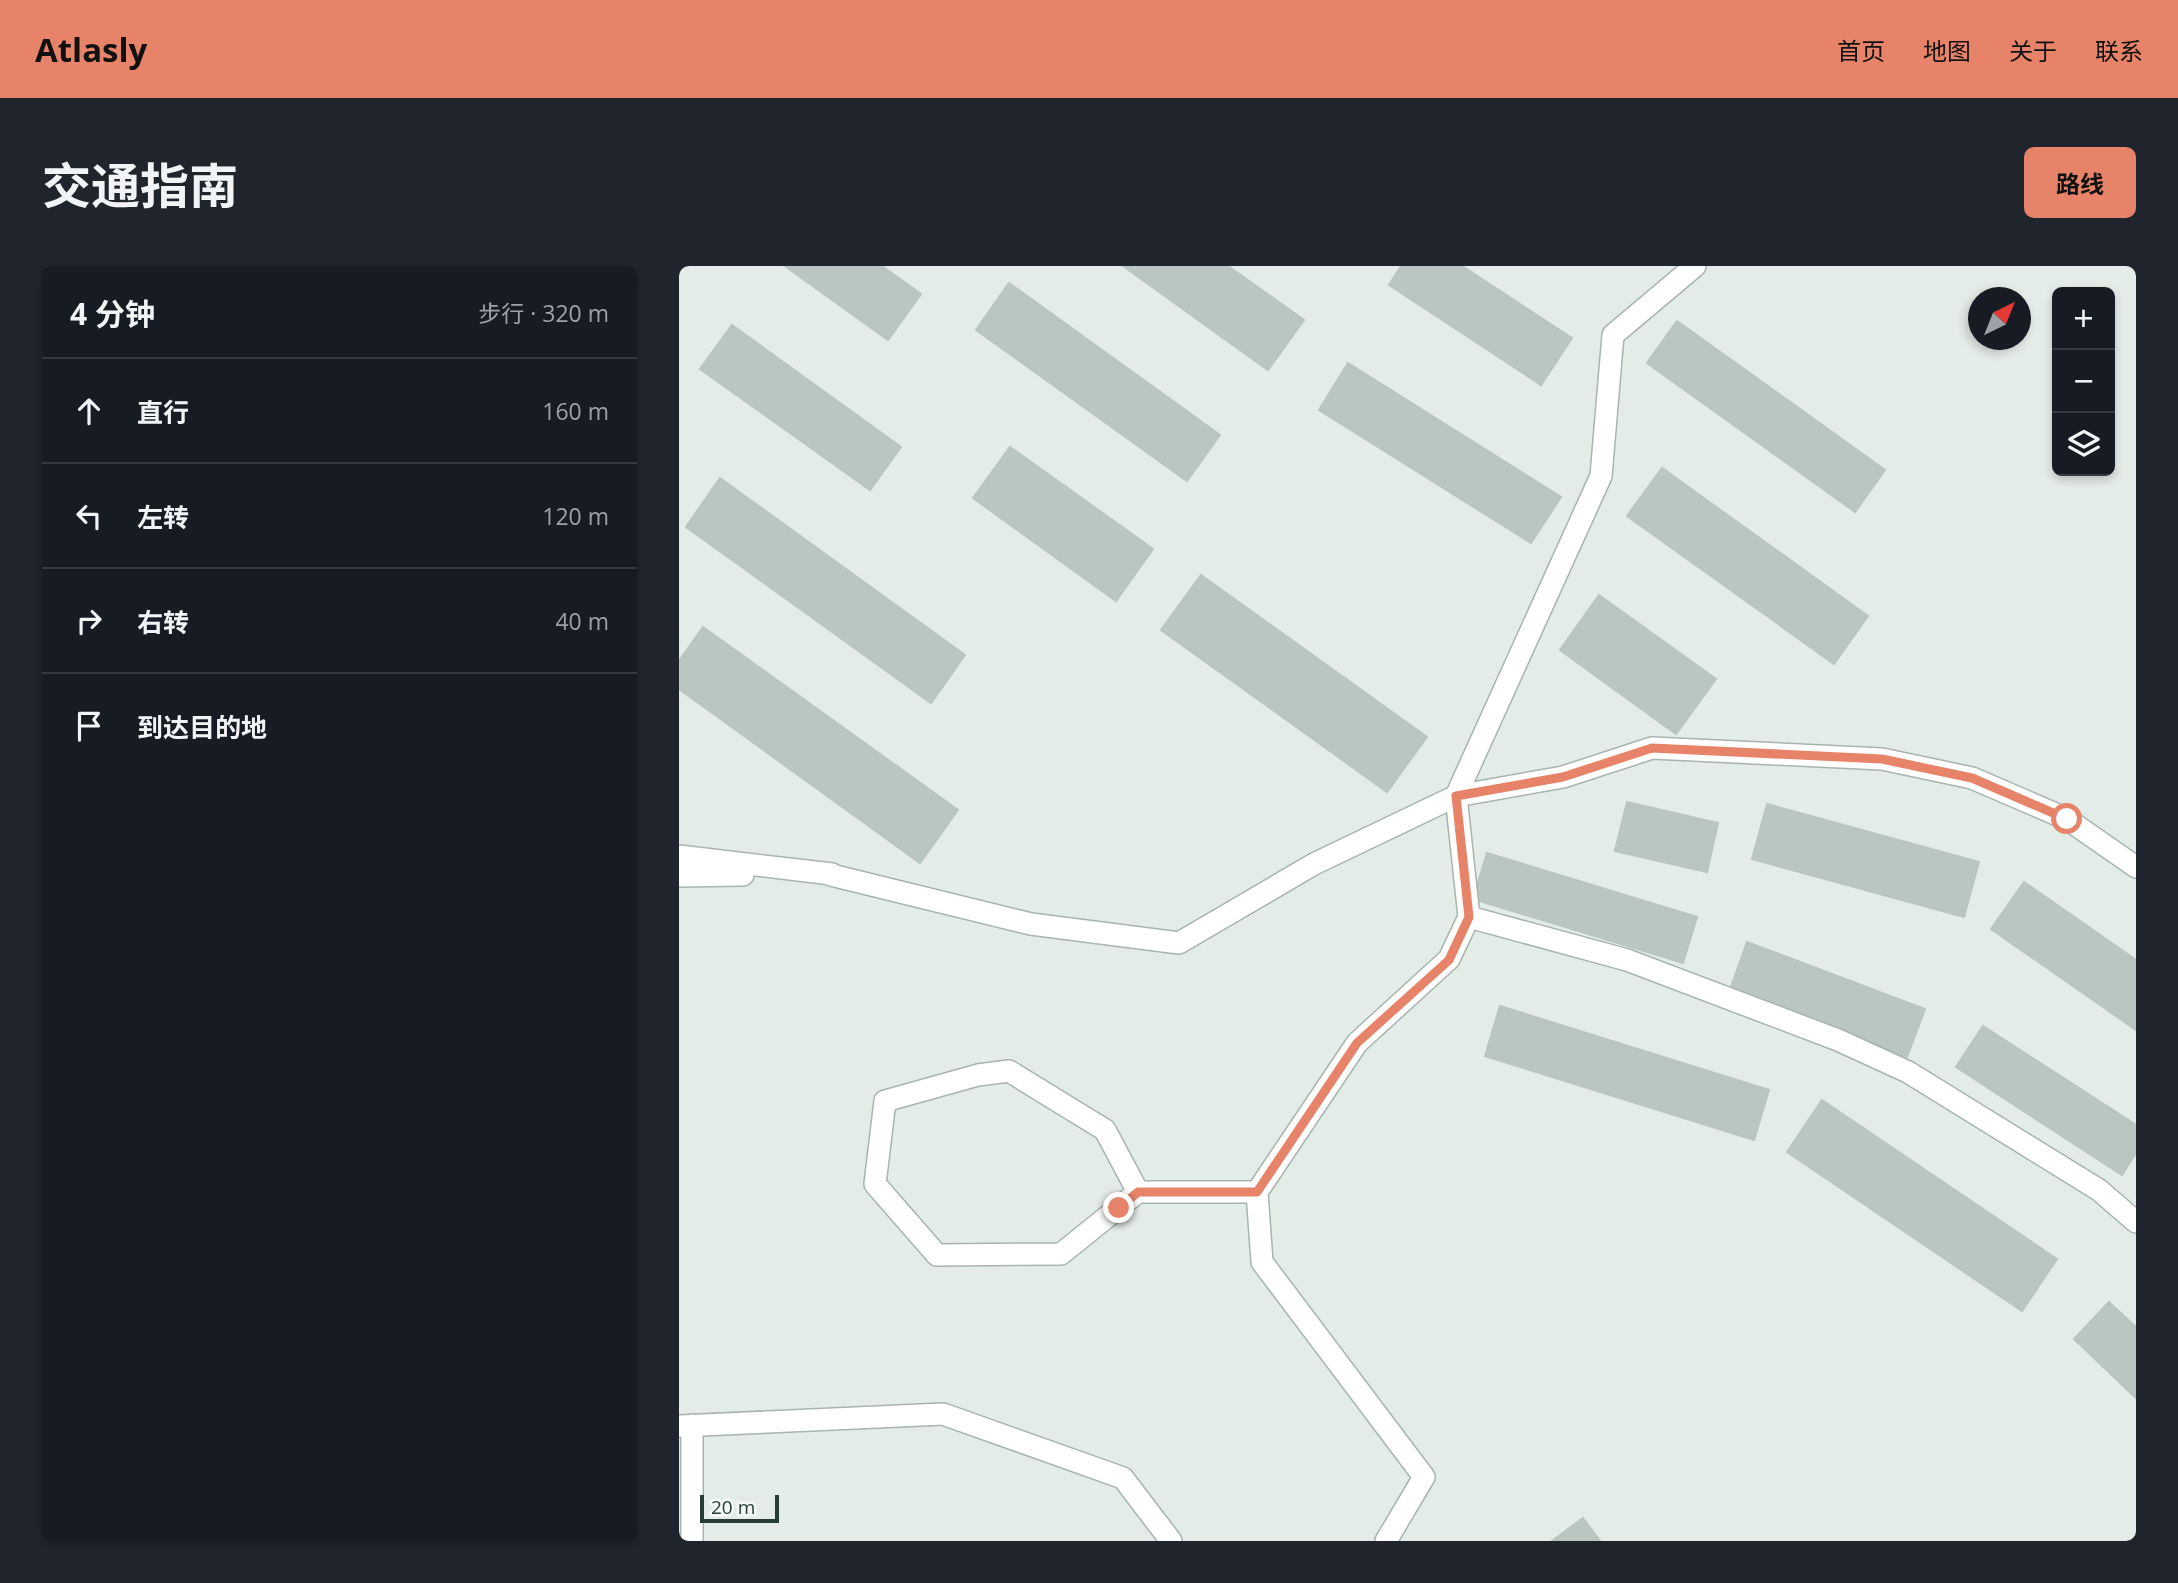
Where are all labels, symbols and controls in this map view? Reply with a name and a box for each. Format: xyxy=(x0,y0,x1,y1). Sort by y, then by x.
text: Atlasly xyxy=(35,27,147,72)
text: 首页 xyxy=(1837,34,1885,67)
text: 地图 xyxy=(1923,34,1971,67)
text: 关于 xyxy=(2009,34,2057,67)
text: 联系 xyxy=(2095,34,2143,67)
button: 路线 xyxy=(2024,147,2136,218)
text: 交通指南 xyxy=(42,152,238,218)
north arrow xyxy=(1968,287,2031,350)
map controls xyxy=(2052,287,2115,476)
button: + xyxy=(2052,287,2115,350)
text: 4 分钟 xyxy=(70,293,155,334)
text: 步行 · 320 m xyxy=(478,297,609,329)
button: − xyxy=(2052,350,2115,413)
icon: ahead xyxy=(70,392,108,430)
text: 直行 xyxy=(137,394,189,430)
text: 160 m xyxy=(542,395,609,427)
button: layers xyxy=(2052,413,2115,476)
icon: left xyxy=(70,497,108,535)
text: 左转 xyxy=(137,499,189,535)
text: 120 m xyxy=(542,500,609,532)
icon: right xyxy=(70,602,108,640)
text: 右转 xyxy=(137,604,189,640)
text: 40 m xyxy=(555,605,609,637)
icon: arrive xyxy=(70,707,108,745)
text: 到达目的地 xyxy=(137,709,267,745)
route start xyxy=(2051,803,2082,834)
route end xyxy=(1103,1192,1134,1223)
scale bar xyxy=(700,1492,779,1524)
text: 20 m xyxy=(711,1494,755,1520)

